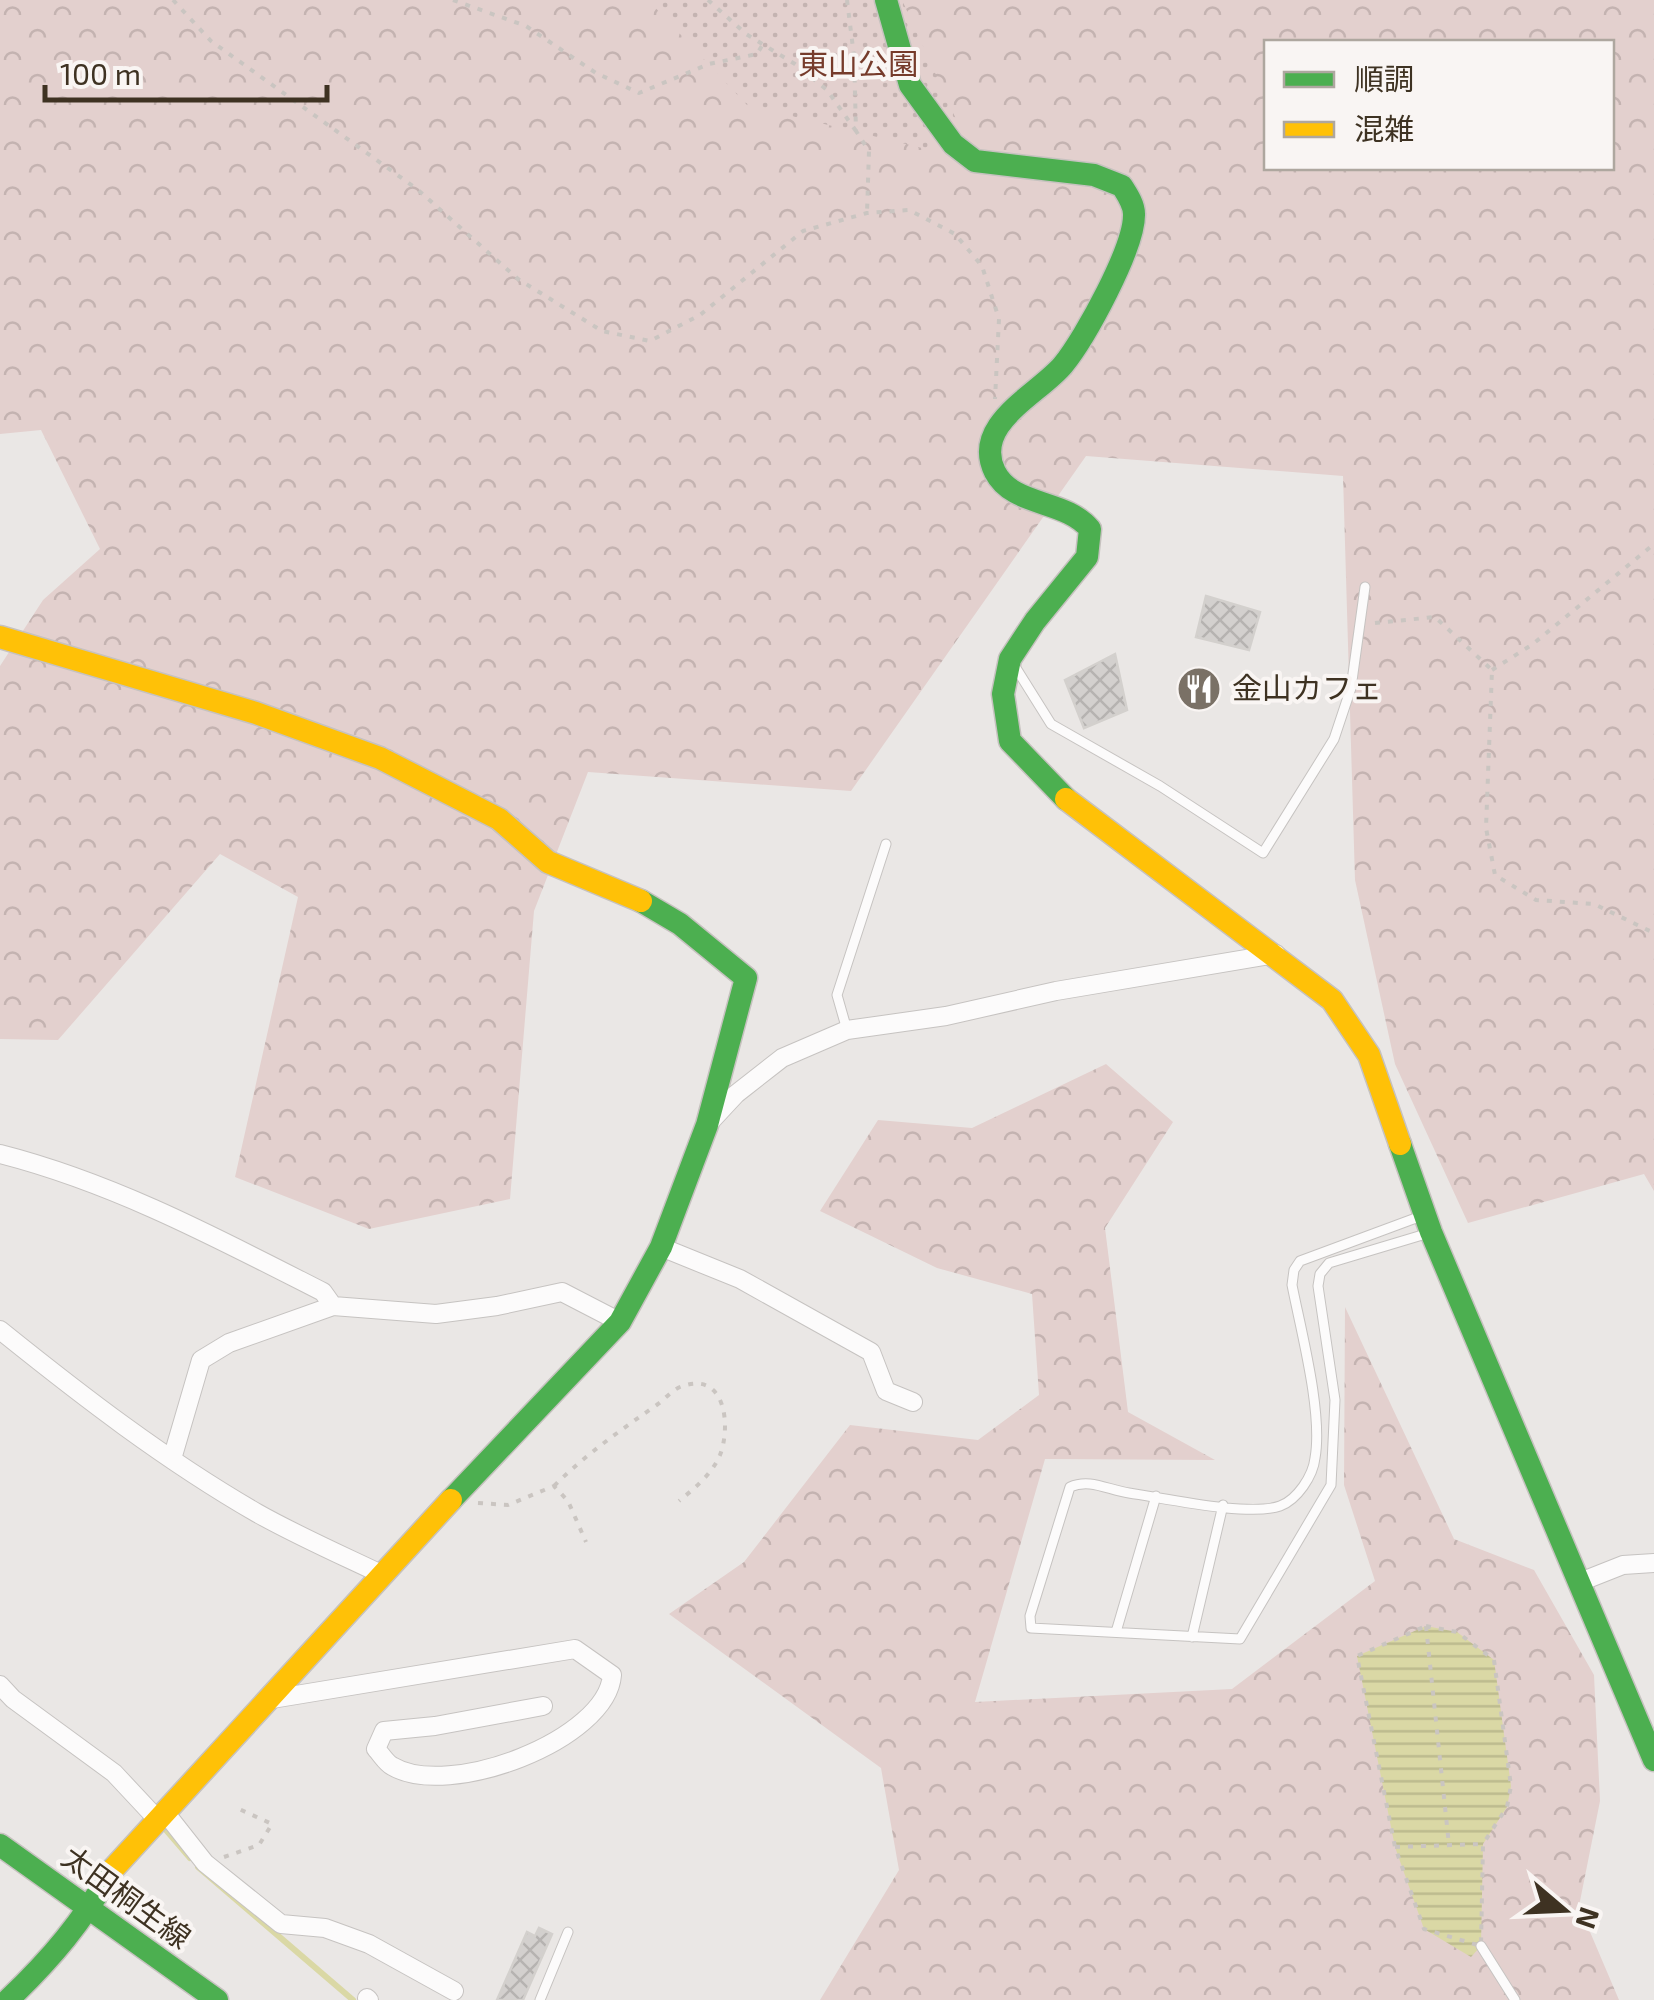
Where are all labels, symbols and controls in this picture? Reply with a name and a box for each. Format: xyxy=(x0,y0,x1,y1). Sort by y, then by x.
scale bar xyxy=(45,40,328,102)
legend xyxy=(1264,40,1614,170)
park label: 東山公園 xyxy=(798,45,918,81)
text: 100 m xyxy=(60,55,141,91)
text: 順調 xyxy=(1354,60,1414,96)
text: 混雑 xyxy=(1354,110,1414,146)
restaurant icon: 金山カフェ xyxy=(1176,666,1222,712)
place label: 金山カフェ xyxy=(1232,669,1382,705)
street label: 太田桐生線 xyxy=(56,1838,198,1955)
north arrow xyxy=(1514,1860,1614,1960)
text: N xyxy=(1569,1903,1608,1934)

